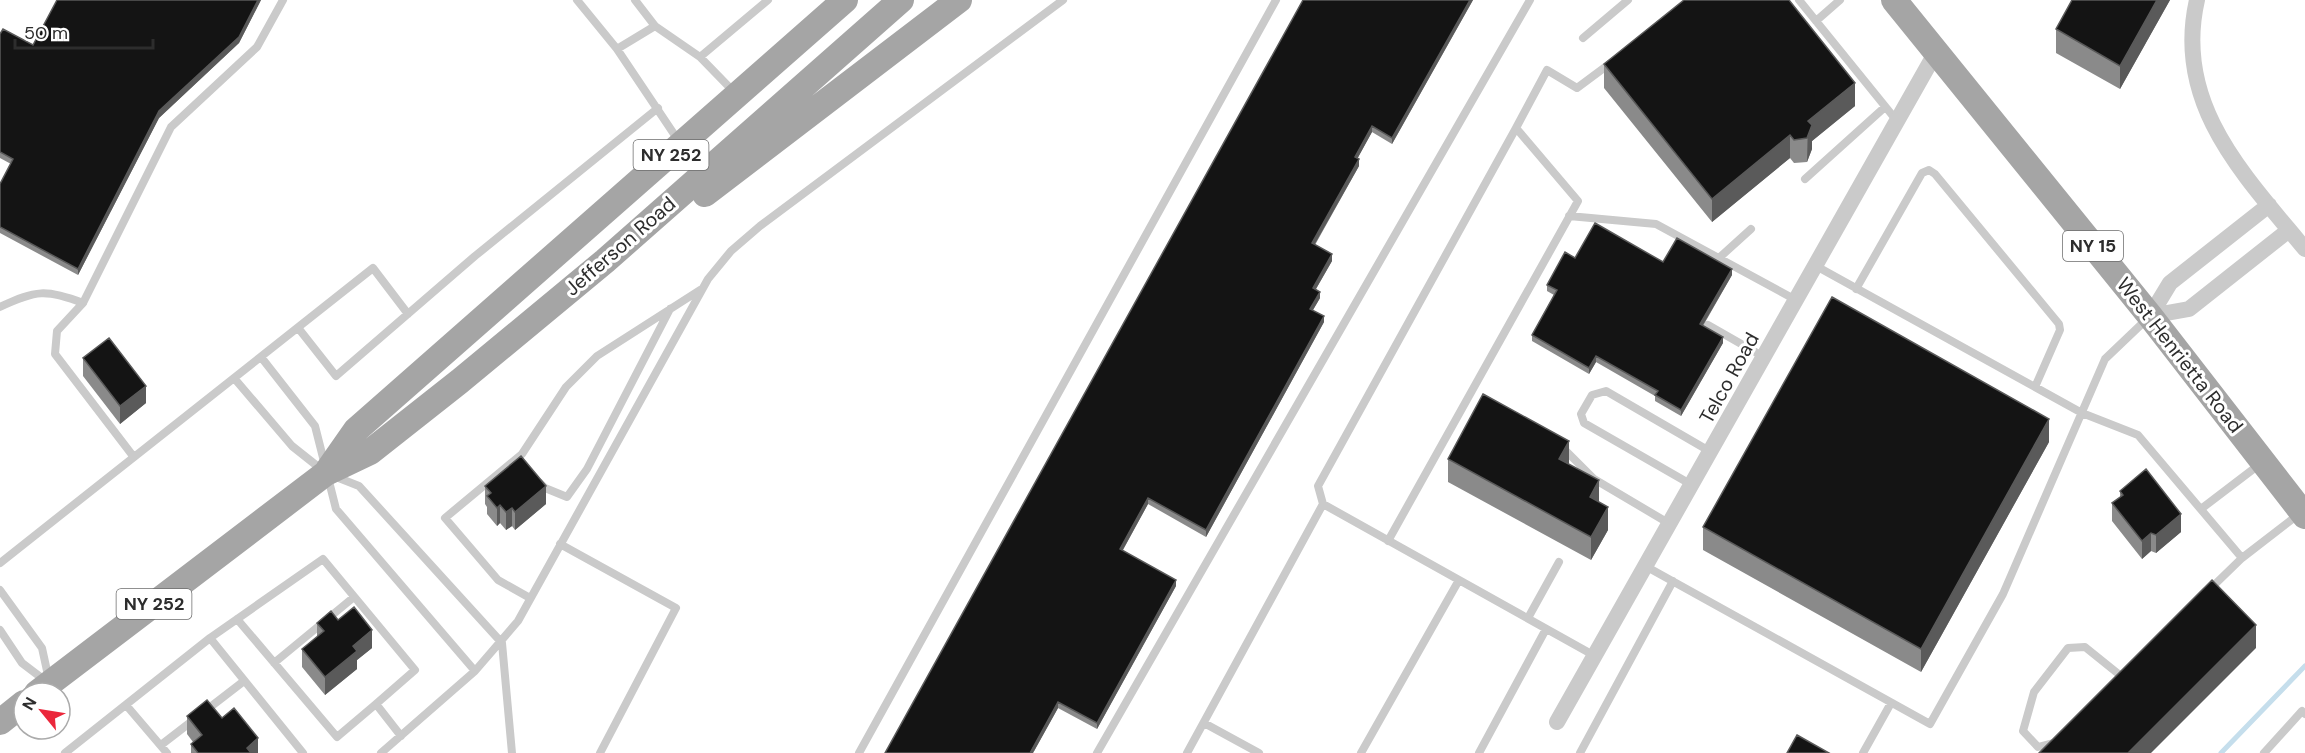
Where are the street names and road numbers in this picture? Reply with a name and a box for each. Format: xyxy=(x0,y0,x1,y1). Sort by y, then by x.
road number: NY 252 xyxy=(634,140,708,170)
street label: Jefferson Road xyxy=(559,191,681,301)
road number: NY 15 xyxy=(2063,231,2123,261)
street label: West Henrietta Road xyxy=(2111,272,2249,438)
street label: Telco Road xyxy=(1693,328,1765,428)
road number: NY 252 xyxy=(116,589,192,619)

